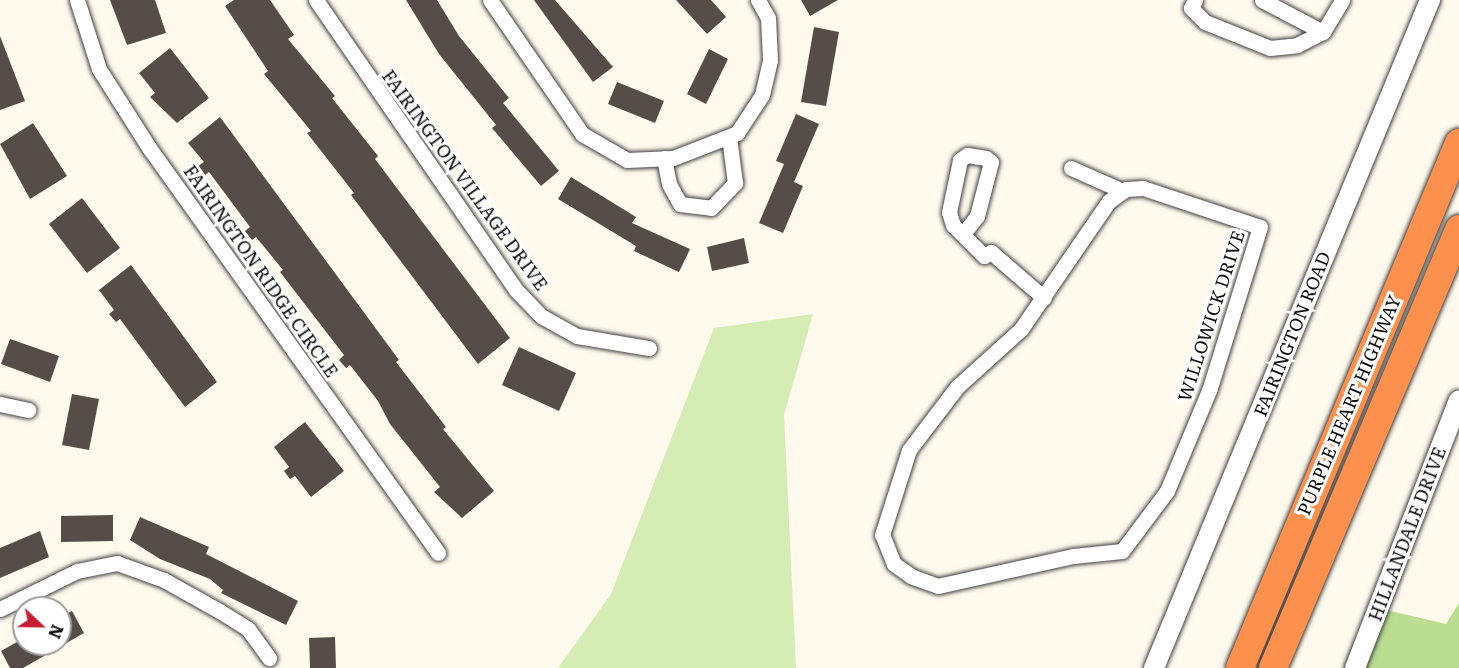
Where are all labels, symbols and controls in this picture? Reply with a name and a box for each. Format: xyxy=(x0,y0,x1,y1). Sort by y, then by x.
street label: FAIRINGTON VILLAGE DRIVE xyxy=(378,65,552,295)
street label: FAIRINGTON RIDGE CIRCLE xyxy=(179,161,343,381)
street label: WILLOWICK DRIVE xyxy=(1173,228,1249,404)
street label: FAIRINGTON ROAD xyxy=(1249,248,1335,420)
street label: PURPLE HEART HIGHWAY xyxy=(1293,292,1405,518)
street label: HILLANDALE DRIVE xyxy=(1364,444,1450,624)
north arrow xyxy=(12,596,72,656)
text: N xyxy=(43,621,70,643)

